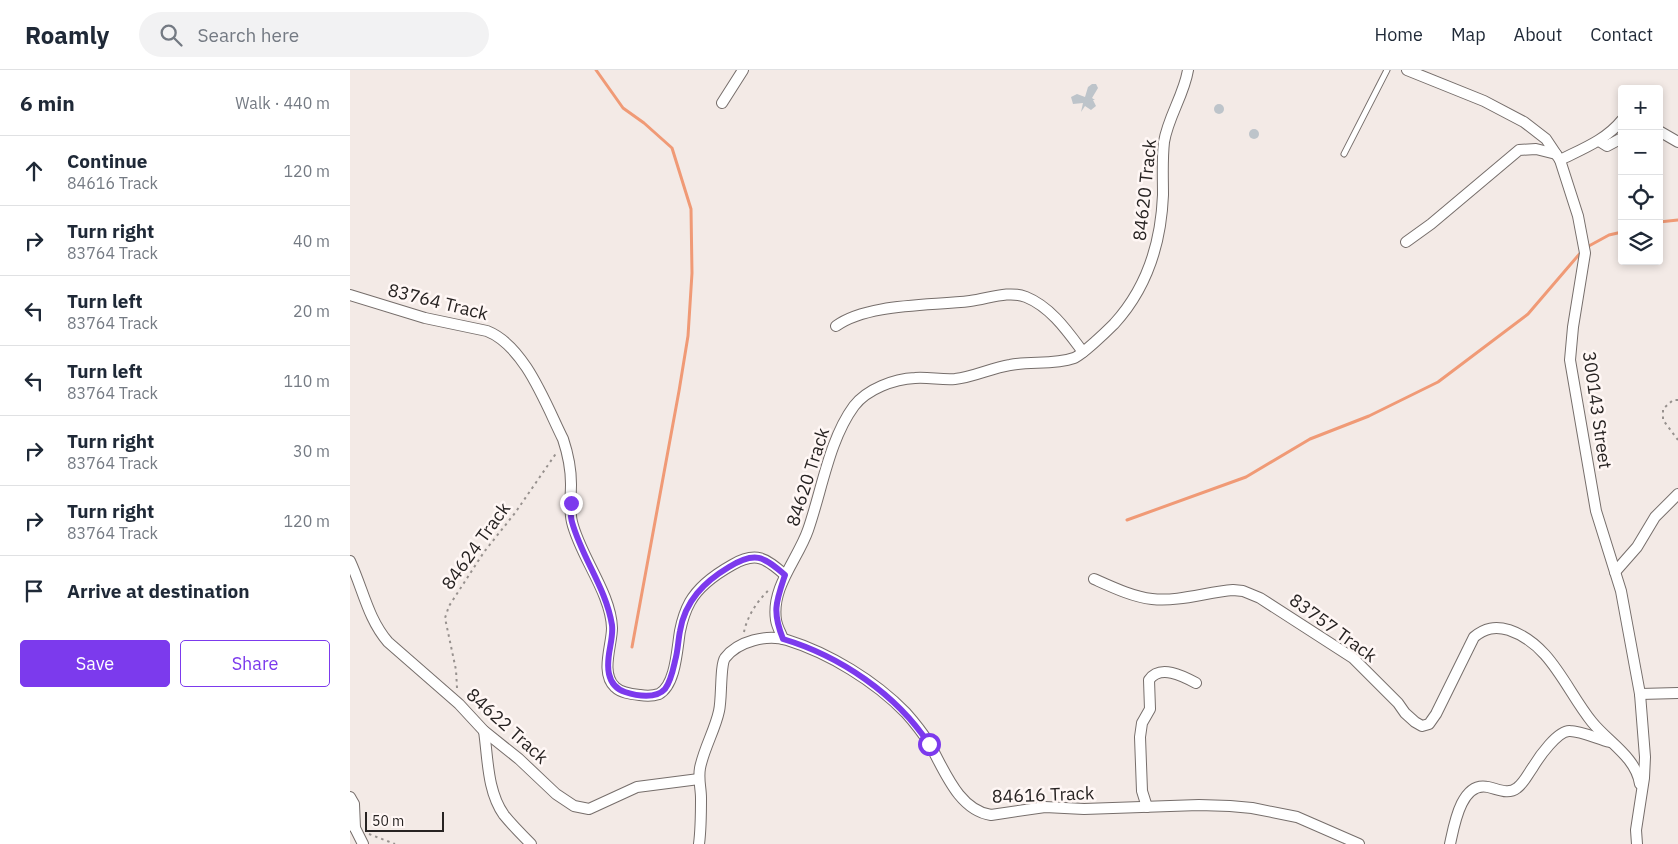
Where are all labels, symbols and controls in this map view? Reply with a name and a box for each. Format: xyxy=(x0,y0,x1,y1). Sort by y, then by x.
search box xyxy=(139,12,489,57)
text: Roamly xyxy=(25,19,109,51)
icon: search xyxy=(157,21,185,49)
text: Search here xyxy=(197,23,299,47)
text: Home xyxy=(1375,23,1423,46)
text: Map xyxy=(1451,23,1486,46)
text: About xyxy=(1514,23,1562,46)
text: Contact xyxy=(1590,23,1653,46)
map controls xyxy=(1618,85,1663,265)
button: + xyxy=(1618,85,1663,130)
text: 6 min xyxy=(20,89,75,117)
text: Walk · 440 m xyxy=(235,93,330,113)
button: − xyxy=(1618,130,1663,175)
street label: 84620 Track xyxy=(1128,137,1161,242)
text: Continue xyxy=(67,149,147,173)
icon: ahead xyxy=(20,157,48,185)
text: 120 m xyxy=(283,161,330,181)
text: 84616 Track xyxy=(67,173,158,193)
button: locate xyxy=(1618,175,1663,220)
text: Turn right xyxy=(67,219,154,243)
button: layers xyxy=(1618,220,1663,265)
icon: right xyxy=(20,227,48,255)
text: 40 m xyxy=(293,231,330,251)
text: 83764 Track xyxy=(67,243,158,263)
street label: 83764 Track xyxy=(386,278,491,325)
text: Turn left xyxy=(67,289,143,313)
icon: left xyxy=(20,297,48,325)
text: 20 m xyxy=(293,301,330,321)
text: 83764 Track xyxy=(67,313,158,333)
street label: 300143 Street xyxy=(1578,350,1617,470)
text: Turn left xyxy=(67,359,143,383)
icon: left xyxy=(20,367,48,395)
text: 110 m xyxy=(283,371,330,391)
text: 83764 Track xyxy=(67,383,158,403)
street label: 84620 Track xyxy=(781,424,834,529)
text: Turn right xyxy=(67,429,154,453)
icon: right xyxy=(20,437,48,465)
text: 30 m xyxy=(293,441,330,461)
text: 83764 Track xyxy=(67,453,158,473)
route end xyxy=(560,492,583,515)
street label: 84624 Track xyxy=(436,497,515,594)
text: Turn right xyxy=(67,499,154,523)
icon: right xyxy=(20,507,48,535)
text: 120 m xyxy=(283,511,330,531)
text: 83764 Track xyxy=(67,523,158,543)
icon: arrive xyxy=(20,577,48,605)
text: Arrive at destination xyxy=(67,579,250,603)
street label: 83757 Track xyxy=(1285,588,1382,667)
button: Save xyxy=(20,640,170,687)
button: Share xyxy=(180,640,330,687)
street label: 84622 Track xyxy=(462,683,553,769)
route start xyxy=(918,733,941,756)
street label: 84616 Track xyxy=(991,781,1095,808)
scale bar xyxy=(365,809,444,832)
text: 50 m xyxy=(372,812,404,830)

